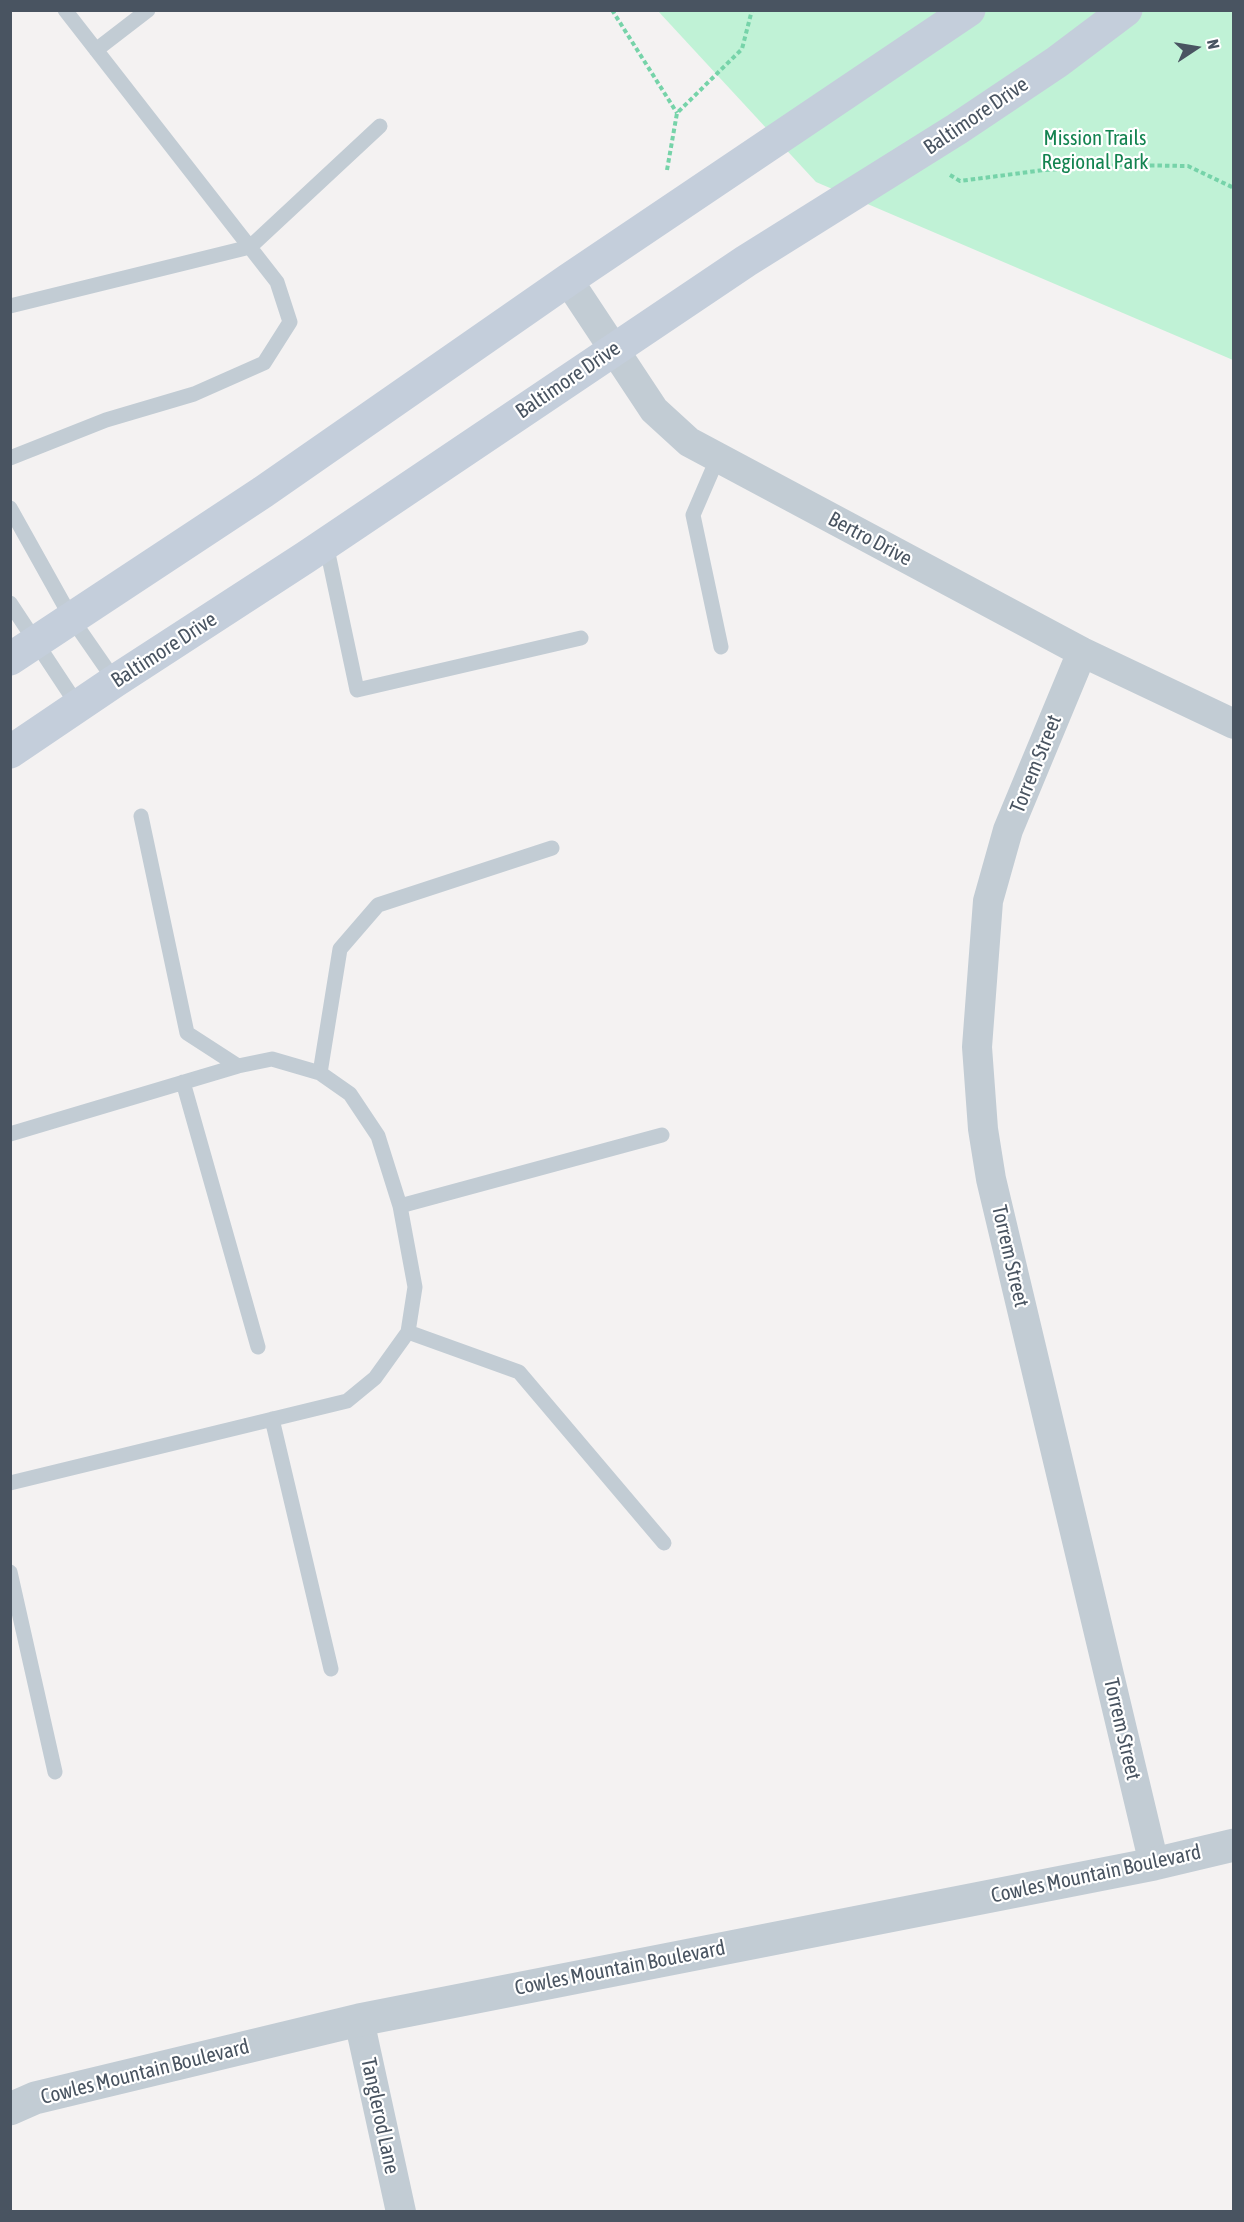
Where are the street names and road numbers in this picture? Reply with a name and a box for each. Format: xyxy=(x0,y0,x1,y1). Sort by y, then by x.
street label: Baltimore Drive xyxy=(919,72,1033,160)
street label: Baltimore Drive xyxy=(511,336,625,424)
street label: Bertro Drive xyxy=(824,506,916,572)
street label: Baltimore Drive xyxy=(107,607,221,693)
street label: Torrem Street xyxy=(1005,711,1067,817)
street label: Torrem Street xyxy=(986,1203,1034,1309)
street label: Torrem Street xyxy=(1098,1676,1146,1782)
street label: Cowles Mountain Boulevard xyxy=(989,1839,1203,1909)
street label: Cowles Mountain Boulevard xyxy=(513,1935,727,2001)
street label: Cowles Mountain Boulevard xyxy=(38,2034,252,2110)
street label: Tanglerod Lane xyxy=(355,2056,405,2176)

